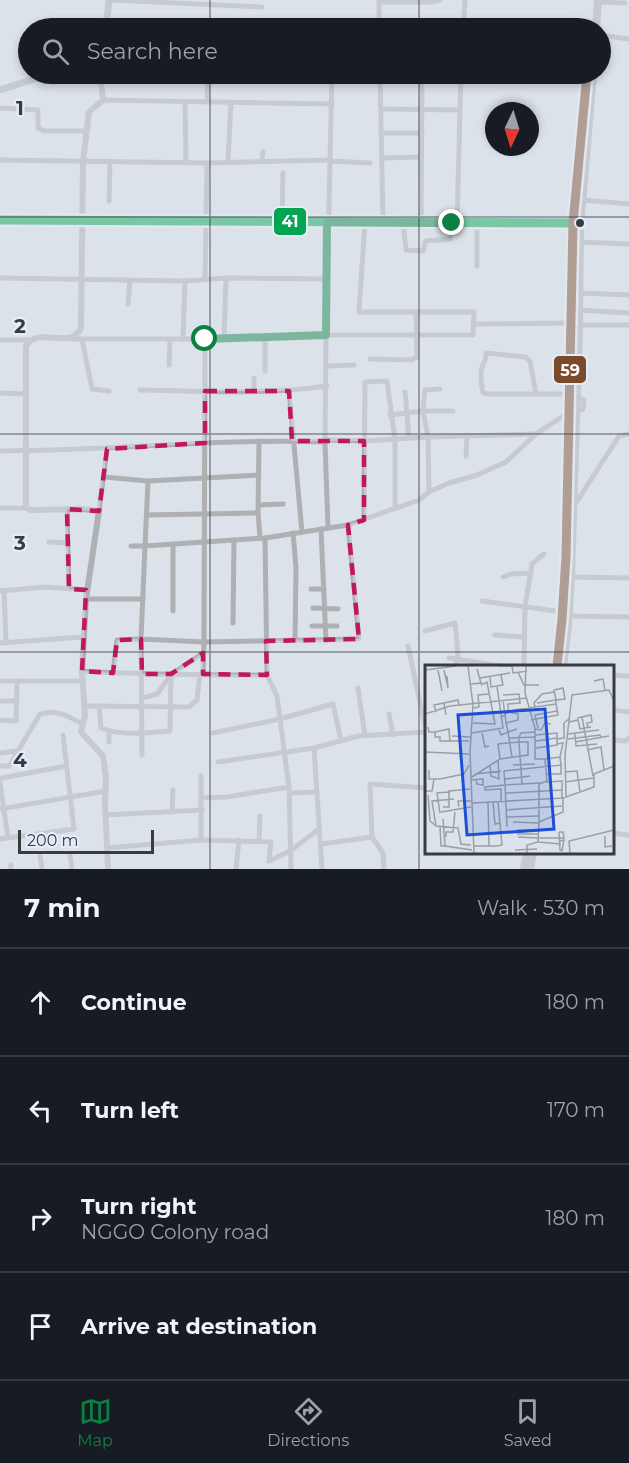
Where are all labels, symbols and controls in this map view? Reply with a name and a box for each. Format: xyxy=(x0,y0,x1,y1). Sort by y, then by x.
search box xyxy=(18,18,611,84)
icon: search xyxy=(39,35,72,68)
text: Search here xyxy=(87,38,218,65)
text: 1 xyxy=(16,96,24,120)
north arrow xyxy=(485,102,539,156)
line badge: 41 xyxy=(273,207,307,236)
route end xyxy=(438,209,464,235)
text: 41 xyxy=(282,212,298,231)
unlabelled marker xyxy=(574,217,586,229)
text: 2 xyxy=(14,314,26,338)
route start xyxy=(191,325,217,351)
line badge: 59 xyxy=(553,355,587,384)
text: 59 xyxy=(560,361,580,380)
text: 3 xyxy=(13,531,26,555)
inset map xyxy=(425,665,614,854)
text: 4 xyxy=(13,748,27,772)
scale bar xyxy=(18,827,154,854)
text: 200 m xyxy=(27,831,78,850)
text: 7 min xyxy=(24,892,101,924)
text: Walk · 530 m xyxy=(477,896,605,920)
icon: ahead xyxy=(24,986,57,1019)
text: Continue xyxy=(81,989,187,1016)
text: 180 m xyxy=(545,990,605,1014)
icon: left xyxy=(24,1094,57,1127)
text: Turn left xyxy=(81,1097,179,1124)
text: 170 m xyxy=(547,1098,605,1122)
text: Turn right xyxy=(81,1193,196,1220)
icon: right xyxy=(24,1202,57,1235)
text: 180 m xyxy=(545,1206,605,1230)
text: NGGO Colony road xyxy=(81,1220,269,1244)
icon: arrive xyxy=(24,1310,57,1343)
text: Arrive at destination xyxy=(81,1313,317,1340)
tab: Map xyxy=(77,1395,113,1450)
tab: Directions xyxy=(267,1395,349,1450)
tab: Saved xyxy=(504,1395,552,1450)

